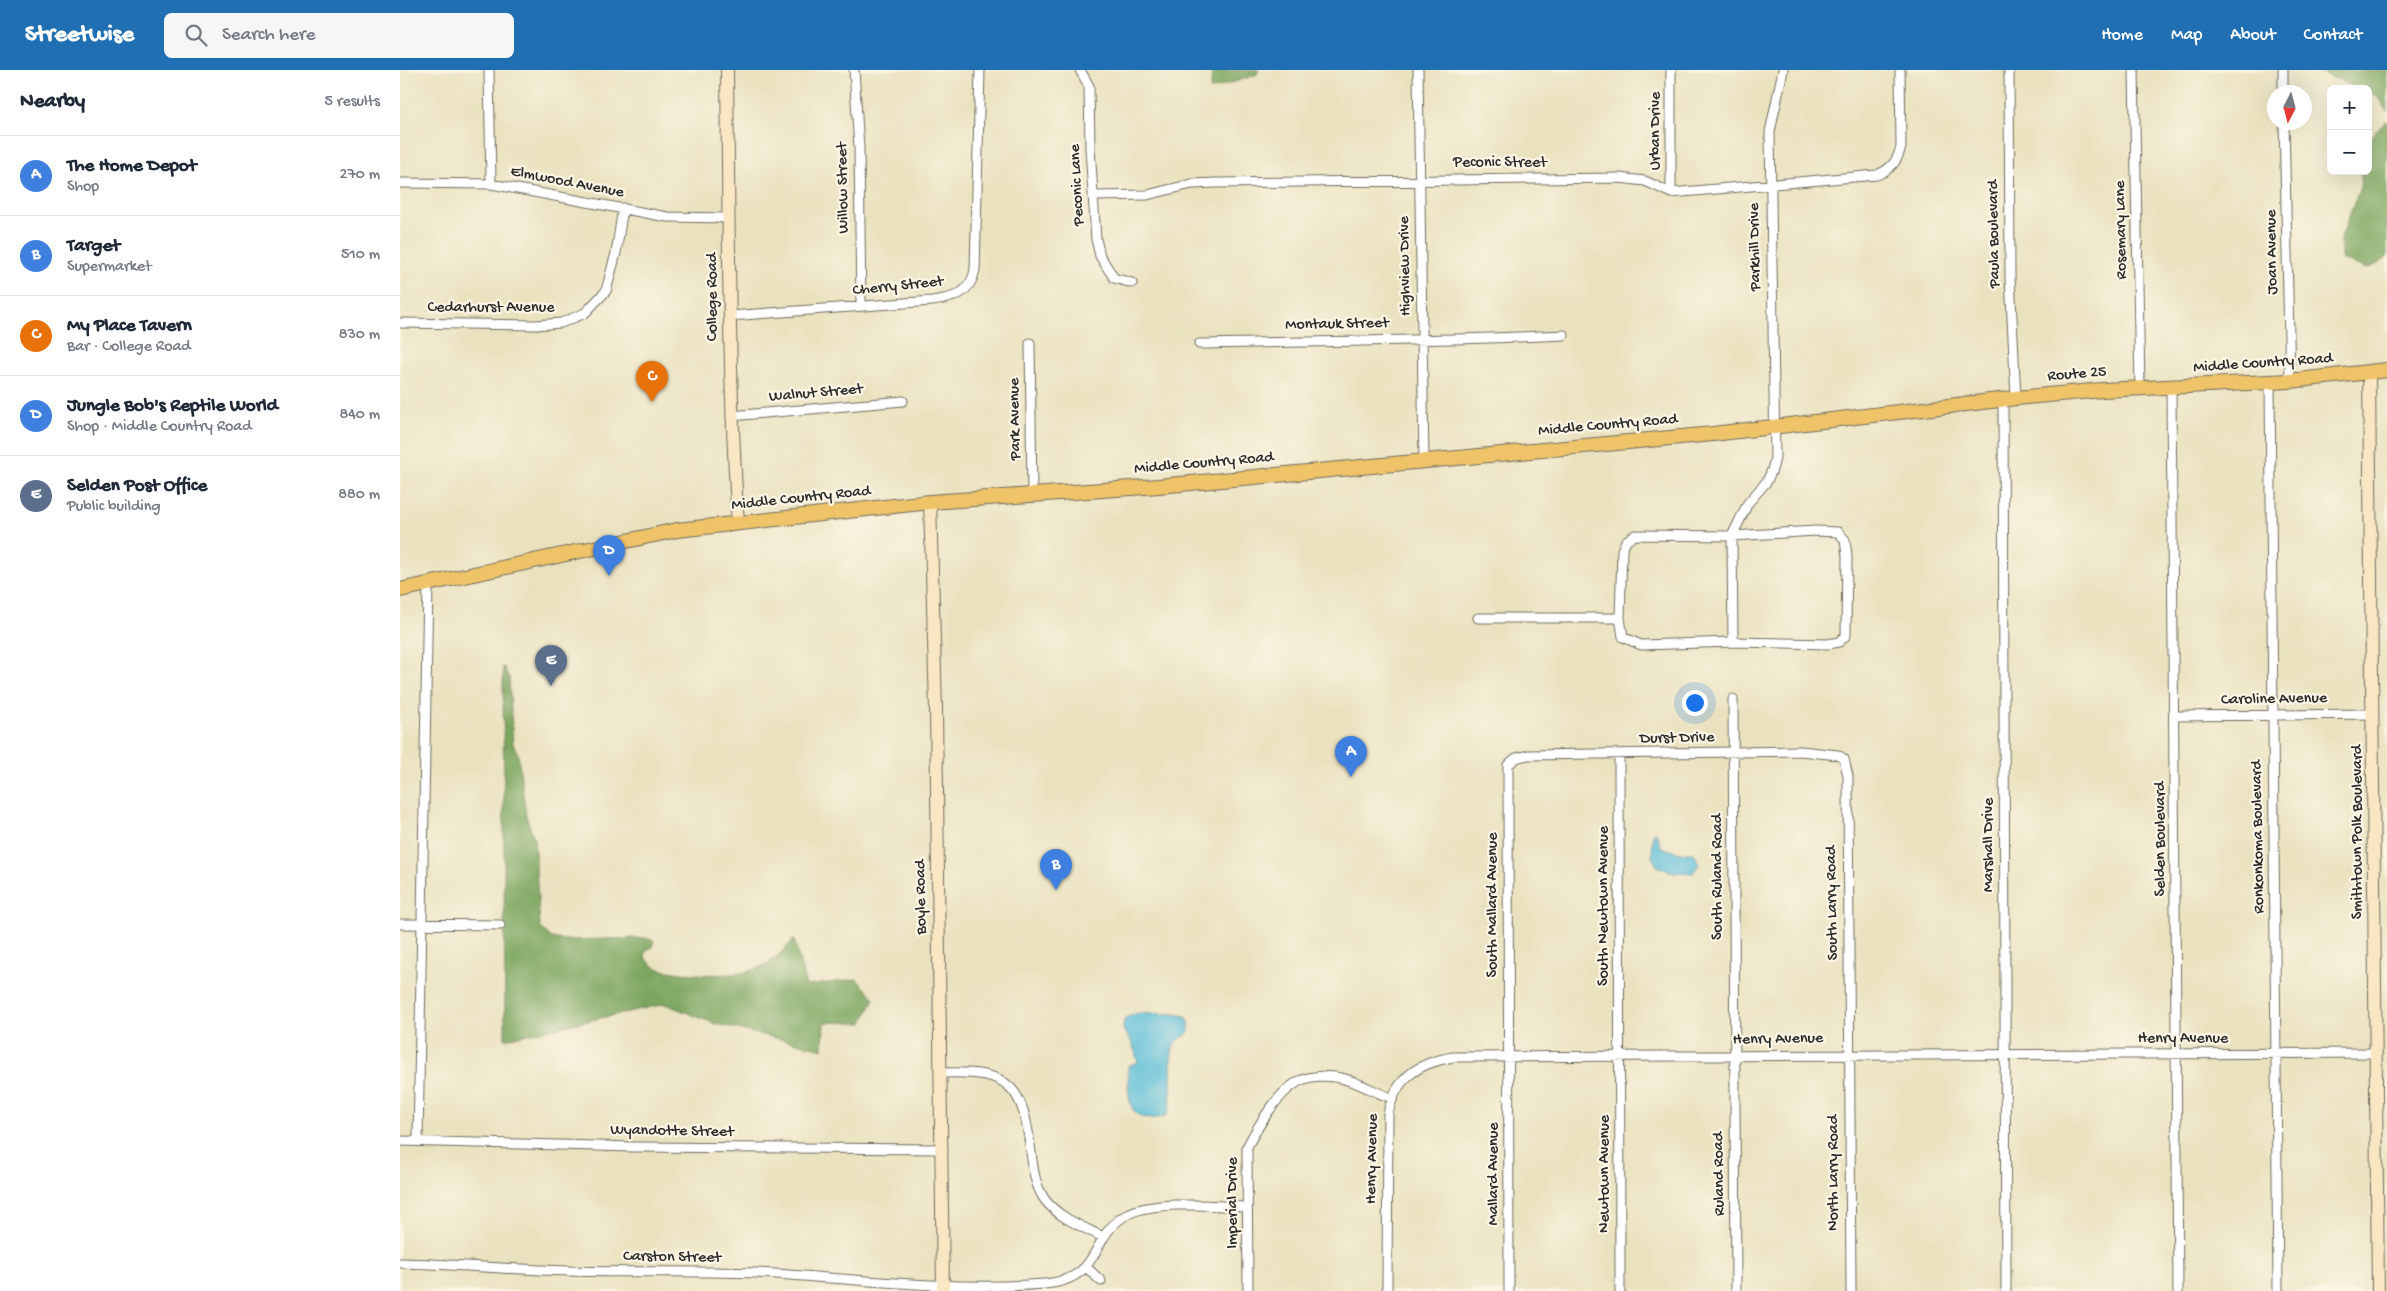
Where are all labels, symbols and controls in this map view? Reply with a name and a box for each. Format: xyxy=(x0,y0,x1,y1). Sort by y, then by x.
search box xyxy=(164,13,514,58)
text: Streetwise xyxy=(25,21,134,50)
icon: search xyxy=(182,21,210,49)
text: Search here xyxy=(222,24,316,47)
text: Home xyxy=(2101,25,2143,46)
text: Map xyxy=(2171,25,2202,46)
text: About xyxy=(2230,25,2276,46)
text: Contact xyxy=(2304,25,2362,46)
north arrow xyxy=(2267,85,2312,130)
map controls xyxy=(2327,85,2372,175)
button: + xyxy=(2327,85,2372,130)
text: Nearby xyxy=(20,90,85,115)
street label: Urban Drive xyxy=(1647,91,1666,170)
text: 5 results xyxy=(325,93,380,112)
button: − xyxy=(2327,130,2372,175)
street label: Willow Street xyxy=(834,141,854,234)
street label: Peconic Lane xyxy=(1066,143,1090,227)
street label: Peconic Street xyxy=(1452,154,1548,173)
text: The Home Depot xyxy=(67,155,196,178)
street label: Elmwood Avenue xyxy=(509,163,626,203)
text: A xyxy=(31,166,41,185)
text: 270 m xyxy=(340,166,380,185)
text: Shop xyxy=(67,178,99,197)
street label: Paula Boulevard xyxy=(1985,178,2005,289)
street label: Rosemary Lane xyxy=(2112,180,2132,280)
street label: Parkhill Drive xyxy=(1746,202,1766,292)
street label: Joan Avenue xyxy=(2263,209,2283,295)
street label: Highview Drive xyxy=(1396,215,1416,316)
text: Target xyxy=(67,235,120,258)
text: B xyxy=(32,246,40,265)
text: 510 m xyxy=(341,246,380,265)
street label: College Road xyxy=(704,251,723,341)
text: Supermarket xyxy=(67,258,152,277)
street label: Cherry Street xyxy=(852,273,946,301)
street label: Cedarhurst Avenue xyxy=(428,299,555,318)
text: My Place Tavern xyxy=(67,315,192,338)
street label: Montauk Street xyxy=(1285,315,1390,335)
text: C xyxy=(32,326,40,345)
text: 830 m xyxy=(339,326,380,345)
text: Bar · College Road xyxy=(67,338,191,357)
street label: Middle Country Road xyxy=(2193,350,2335,378)
pin: C xyxy=(636,361,668,402)
street label: Route 25 xyxy=(2047,363,2107,387)
street label: Park Avenue xyxy=(1006,377,1026,461)
street label: Walnut Street xyxy=(768,380,865,408)
text: Jungle Bob's Reptile World xyxy=(67,395,278,418)
text: D xyxy=(31,406,41,425)
text: 840 m xyxy=(339,406,380,425)
street label: Middle Country Road xyxy=(1538,410,1680,442)
text: Shop · Middle Country Road xyxy=(67,418,252,437)
street label: Middle Country Road xyxy=(1134,448,1276,480)
text: Selden Post Office xyxy=(67,475,207,498)
street label: Middle Country Road xyxy=(730,482,873,516)
text: E xyxy=(31,486,41,505)
text: 880 m xyxy=(338,486,380,505)
text: Public building xyxy=(67,498,161,517)
pin: D xyxy=(593,535,625,576)
pin: E xyxy=(535,645,567,686)
your location xyxy=(1682,690,1708,716)
street label: Caroline Avenue xyxy=(2221,690,2328,710)
street label: Durst Drive xyxy=(1638,729,1715,749)
pin: A xyxy=(1335,736,1367,777)
street label: Smithtown Polk Boulevard xyxy=(2349,743,2368,919)
street label: Ronkonkoma Boulevard xyxy=(2248,758,2270,914)
street label: Selden Boulevard xyxy=(2152,780,2171,896)
street label: Marshall Drive xyxy=(1980,797,1999,892)
street label: South Ruland Road xyxy=(1709,812,1728,940)
street label: South Newtown Avenue xyxy=(1595,825,1614,986)
street label: South Mallard Avenue xyxy=(1484,832,1503,978)
street label: South Larry Road xyxy=(1822,844,1844,961)
pin: B xyxy=(1040,849,1072,890)
street label: Boyle Road xyxy=(912,858,932,936)
street label: Henry Avenue xyxy=(1733,1030,1824,1050)
street label: Henry Avenue xyxy=(2138,1030,2229,1049)
street label: Henry Avenue xyxy=(1363,1113,1383,1204)
street label: North Larry Road xyxy=(1825,1113,1844,1231)
street label: Newtown Avenue xyxy=(1596,1114,1615,1233)
street label: Wyandotte Street xyxy=(610,1121,735,1143)
street label: Mallard Avenue xyxy=(1485,1122,1504,1225)
street label: Ruland Road xyxy=(1710,1130,1730,1216)
street label: Imperial Drive xyxy=(1224,1156,1243,1249)
street label: Carston Street xyxy=(623,1248,723,1268)

